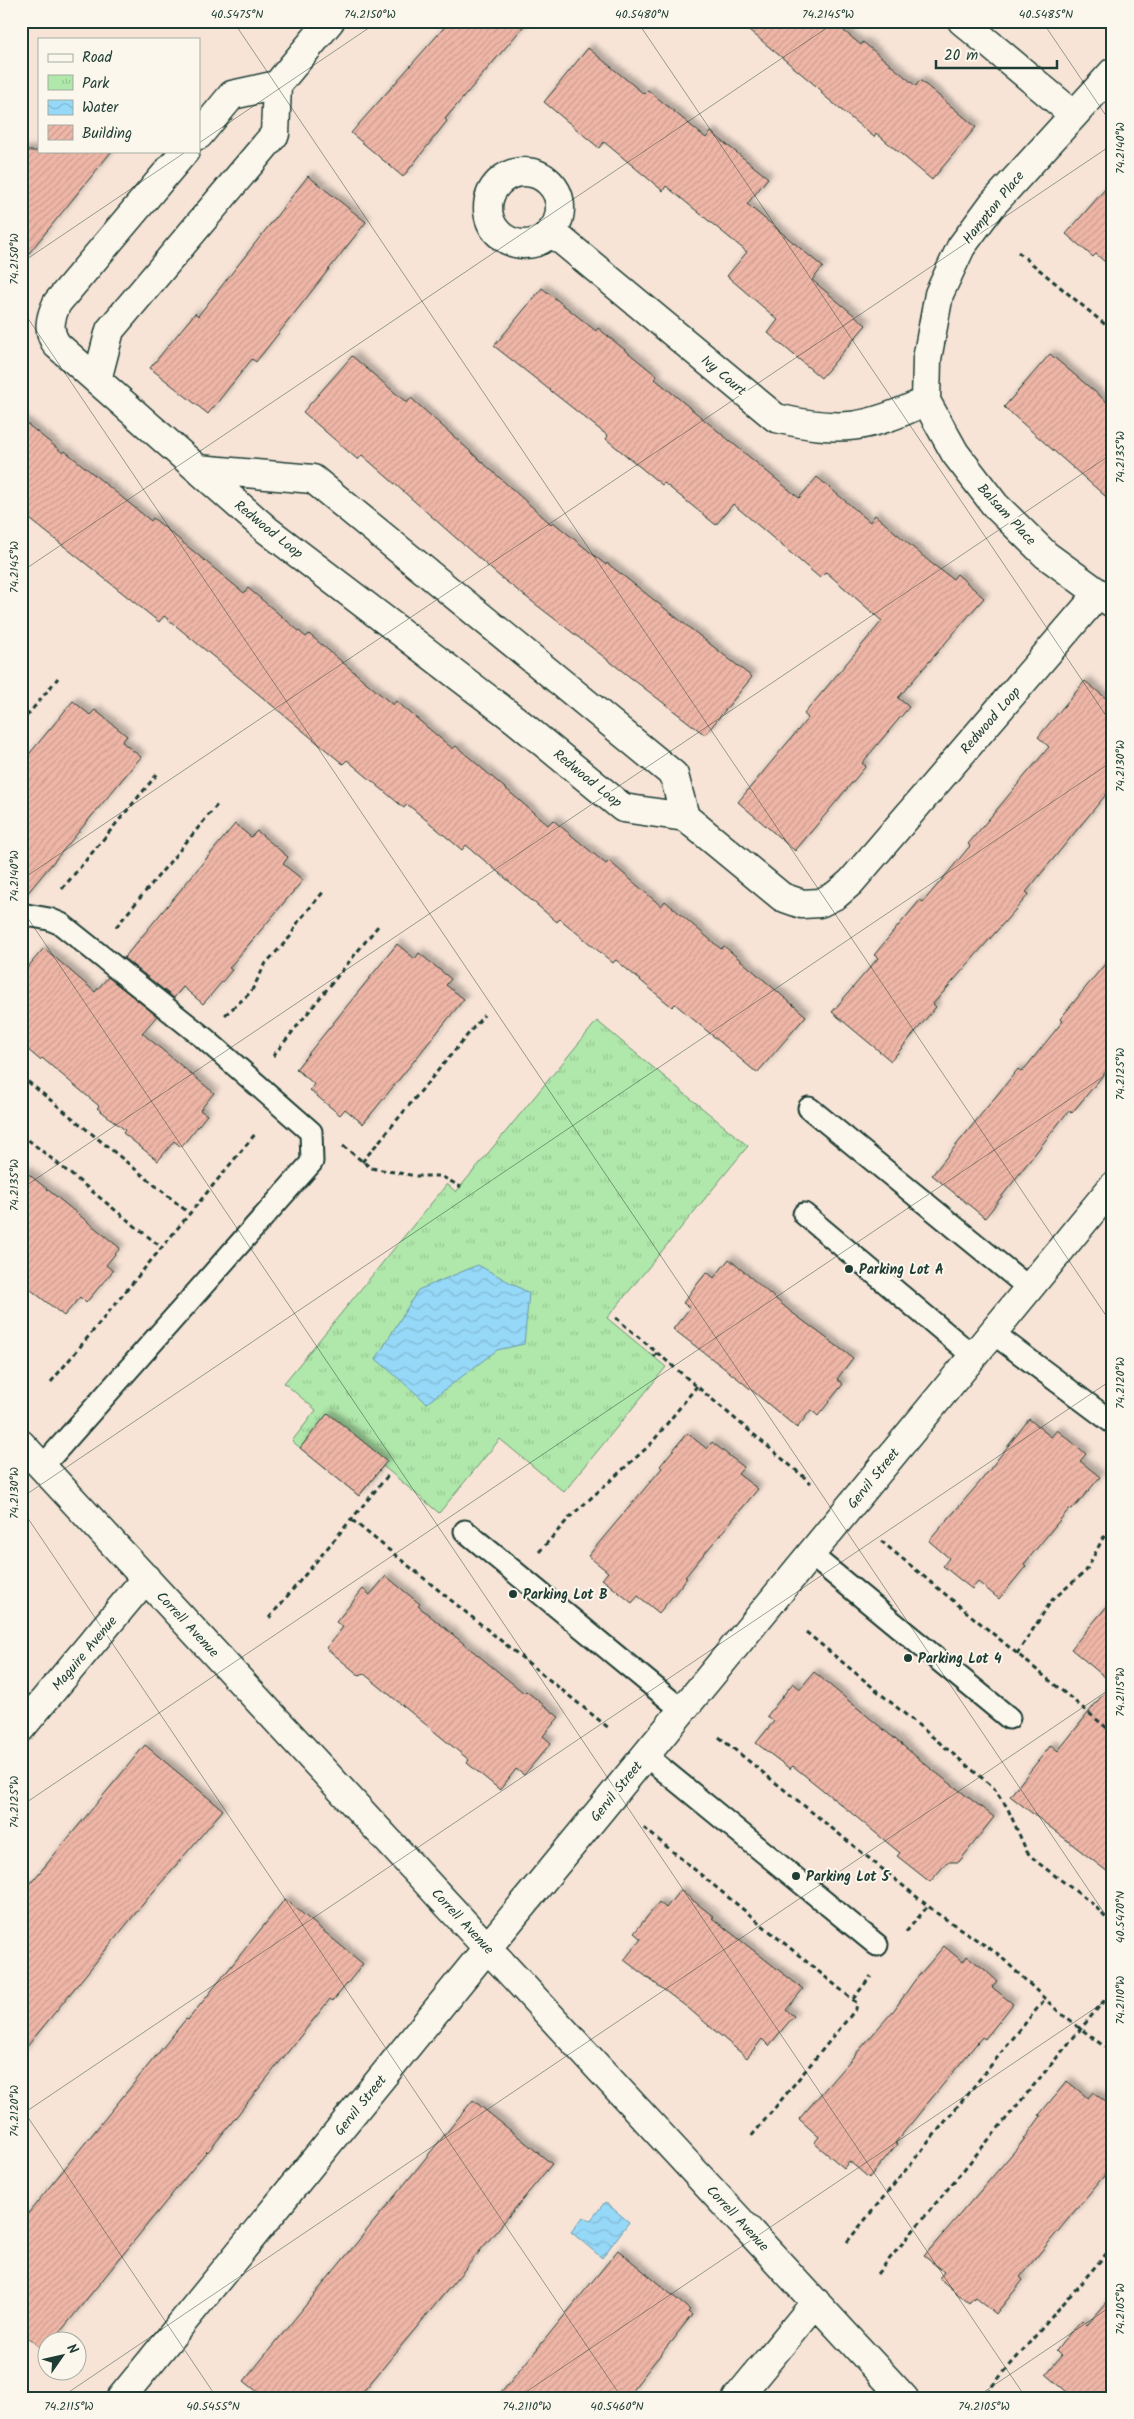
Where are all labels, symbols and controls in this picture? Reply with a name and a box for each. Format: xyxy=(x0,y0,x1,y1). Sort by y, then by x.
text: 40.5475°N xyxy=(211,5,263,24)
text: 74.2150°W xyxy=(344,5,396,24)
text: 40.5480°N xyxy=(615,5,669,24)
text: 74.2145°W xyxy=(802,5,854,24)
text: 40.5485°N xyxy=(1019,5,1073,24)
legend xyxy=(38,38,200,152)
scale bar xyxy=(936,38,1058,70)
text: 20 m xyxy=(944,44,978,68)
text: Road xyxy=(82,46,113,70)
text: Park xyxy=(82,72,110,96)
text: Water xyxy=(82,96,119,120)
text: Building xyxy=(82,122,132,146)
text: 74.2140°W xyxy=(1111,122,1130,174)
street label: Hampton Place xyxy=(957,166,1031,249)
text: 74.2150°W xyxy=(5,233,24,285)
street label: Ivy Court xyxy=(696,350,752,402)
text: 74.2135°W xyxy=(1111,431,1130,483)
street label: Balsam Place xyxy=(972,479,1041,551)
street label: Redwood Loop xyxy=(229,495,308,565)
text: 74.2145°W xyxy=(5,541,24,593)
street label: Redwood Loop xyxy=(955,682,1027,759)
text: 74.2130°W xyxy=(1111,740,1130,792)
street label: Redwood Loop xyxy=(548,744,627,814)
text: 74.2140°W xyxy=(5,850,24,902)
text: 74.2125°W xyxy=(1111,1048,1130,1100)
text: 74.2135°W xyxy=(5,1159,24,1211)
place label: Parking Lot A xyxy=(859,1259,944,1281)
marker: Parking Lot A xyxy=(843,1263,855,1275)
text: 74.2120°W xyxy=(1111,1357,1130,1409)
street label: Gervil Street xyxy=(842,1443,906,1514)
text: 74.2130°W xyxy=(5,1467,24,1519)
place label: Parking Lot B xyxy=(523,1584,608,1606)
street label: Correll Avenue xyxy=(151,1586,224,1663)
marker: Parking Lot B xyxy=(507,1588,519,1600)
street label: Maguire Avenue xyxy=(47,1611,123,1696)
place label: Parking Lot 4 xyxy=(918,1648,1002,1670)
marker: Parking Lot 4 xyxy=(902,1652,914,1664)
text: 74.2115°W xyxy=(1111,1667,1130,1717)
street label: Gervil Street xyxy=(585,1756,649,1827)
text: 74.2125°W xyxy=(5,1776,24,1828)
place label: Parking Lot 5 xyxy=(806,1866,891,1888)
marker: Parking Lot 5 xyxy=(790,1870,802,1882)
street label: Correll Avenue xyxy=(426,1883,499,1960)
text: 40.5470°N xyxy=(1111,1891,1130,1943)
text: 74.2110°W xyxy=(1111,1976,1130,2024)
street label: Gervil Street xyxy=(329,2070,393,2141)
text: 74.2120°W xyxy=(5,2085,24,2137)
street label: Correll Avenue xyxy=(701,2180,774,2257)
text: 74.2105°W xyxy=(1111,2283,1130,2335)
north arrow xyxy=(38,2332,88,2382)
text: N xyxy=(60,2339,84,2359)
text: 74.2115°W xyxy=(44,2397,94,2416)
text: 40.5455°N xyxy=(186,2397,240,2416)
text: 74.2110°W xyxy=(503,2397,551,2416)
text: 40.5460°N xyxy=(590,2397,644,2416)
text: 74.2105°W xyxy=(958,2397,1010,2416)

